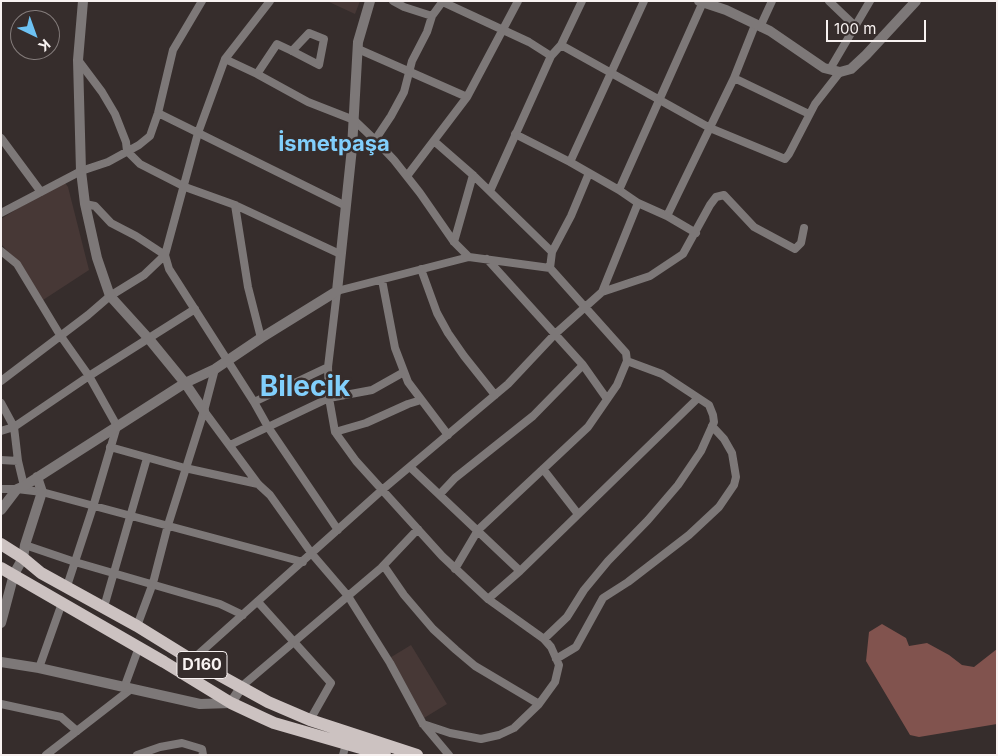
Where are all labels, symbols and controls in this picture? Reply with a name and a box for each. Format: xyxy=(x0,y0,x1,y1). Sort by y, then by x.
north arrow xyxy=(10,10,60,60)
scale bar xyxy=(828,10,928,42)
text: 100 m xyxy=(834,19,876,38)
text: K xyxy=(35,36,54,55)
district label: İsmetpaşa xyxy=(278,131,390,157)
district label: Bilecik xyxy=(260,371,350,405)
road number: D160 xyxy=(177,652,227,678)

